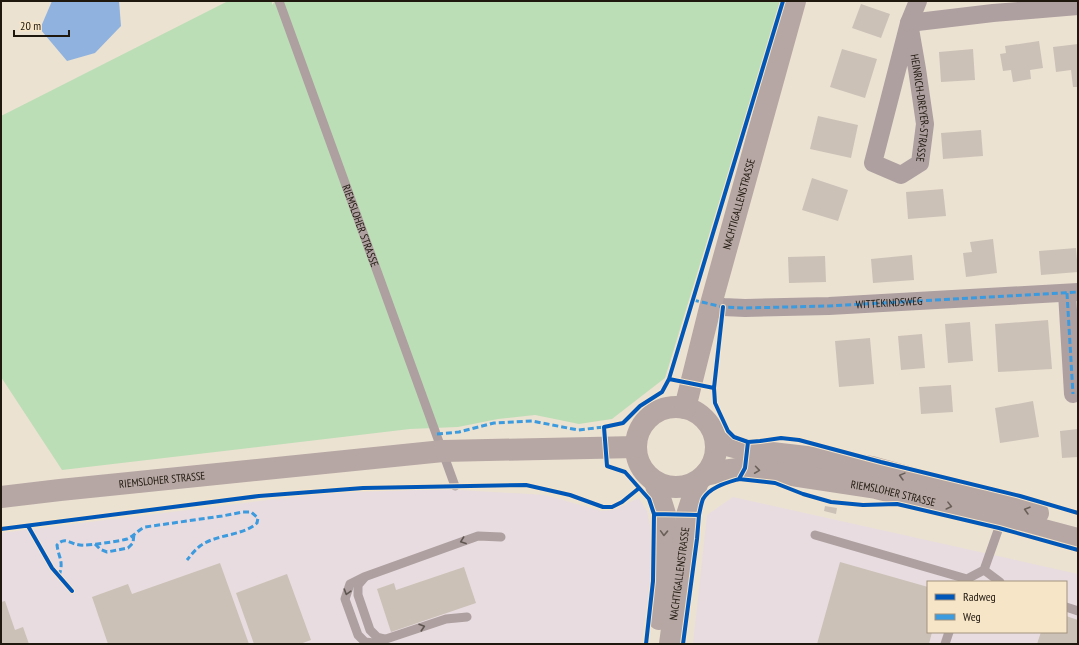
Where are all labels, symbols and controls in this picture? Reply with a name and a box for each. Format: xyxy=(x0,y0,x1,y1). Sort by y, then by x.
scale bar xyxy=(14,12,69,38)
text: 20 m xyxy=(20,18,41,33)
street label: HEINRICH-DREYER-STRASSE xyxy=(908,53,932,163)
street label: NACHTIGALLENSTRASSE xyxy=(719,157,758,251)
street label: RIEMSLOHER STRASSE xyxy=(339,183,382,269)
street label: WITTEKINDSWEG xyxy=(855,294,923,311)
one-way arrow xyxy=(754,465,760,474)
street label: RIEMSLOHER STRASSE xyxy=(118,468,206,491)
one-way arrow xyxy=(899,472,905,480)
street label: RIEMSLOHER STRASSE xyxy=(850,477,937,509)
one-way arrow xyxy=(945,501,952,509)
one-way arrow xyxy=(1024,506,1031,515)
street label: NACHTIGALLENSTRASSE xyxy=(666,526,692,621)
one-way arrow xyxy=(660,530,669,536)
one-way arrow xyxy=(460,536,467,545)
legend xyxy=(927,581,1067,633)
one-way arrow xyxy=(343,589,352,596)
text: Radweg xyxy=(963,589,996,604)
text: Weg xyxy=(963,609,981,624)
one-way arrow xyxy=(418,623,425,632)

